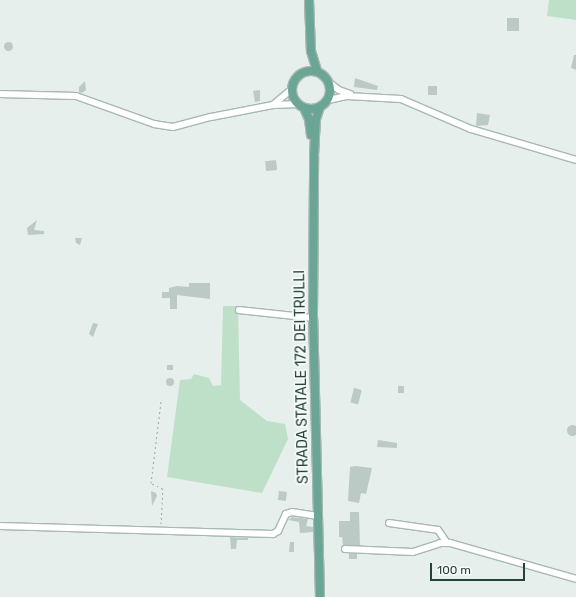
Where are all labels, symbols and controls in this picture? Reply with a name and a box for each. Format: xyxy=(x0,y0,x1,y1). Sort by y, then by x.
street label: STRADA STATALE 172 DEI TRULLI xyxy=(292,270,312,484)
scale bar xyxy=(432,555,527,581)
text: 100 m xyxy=(437,563,471,577)

